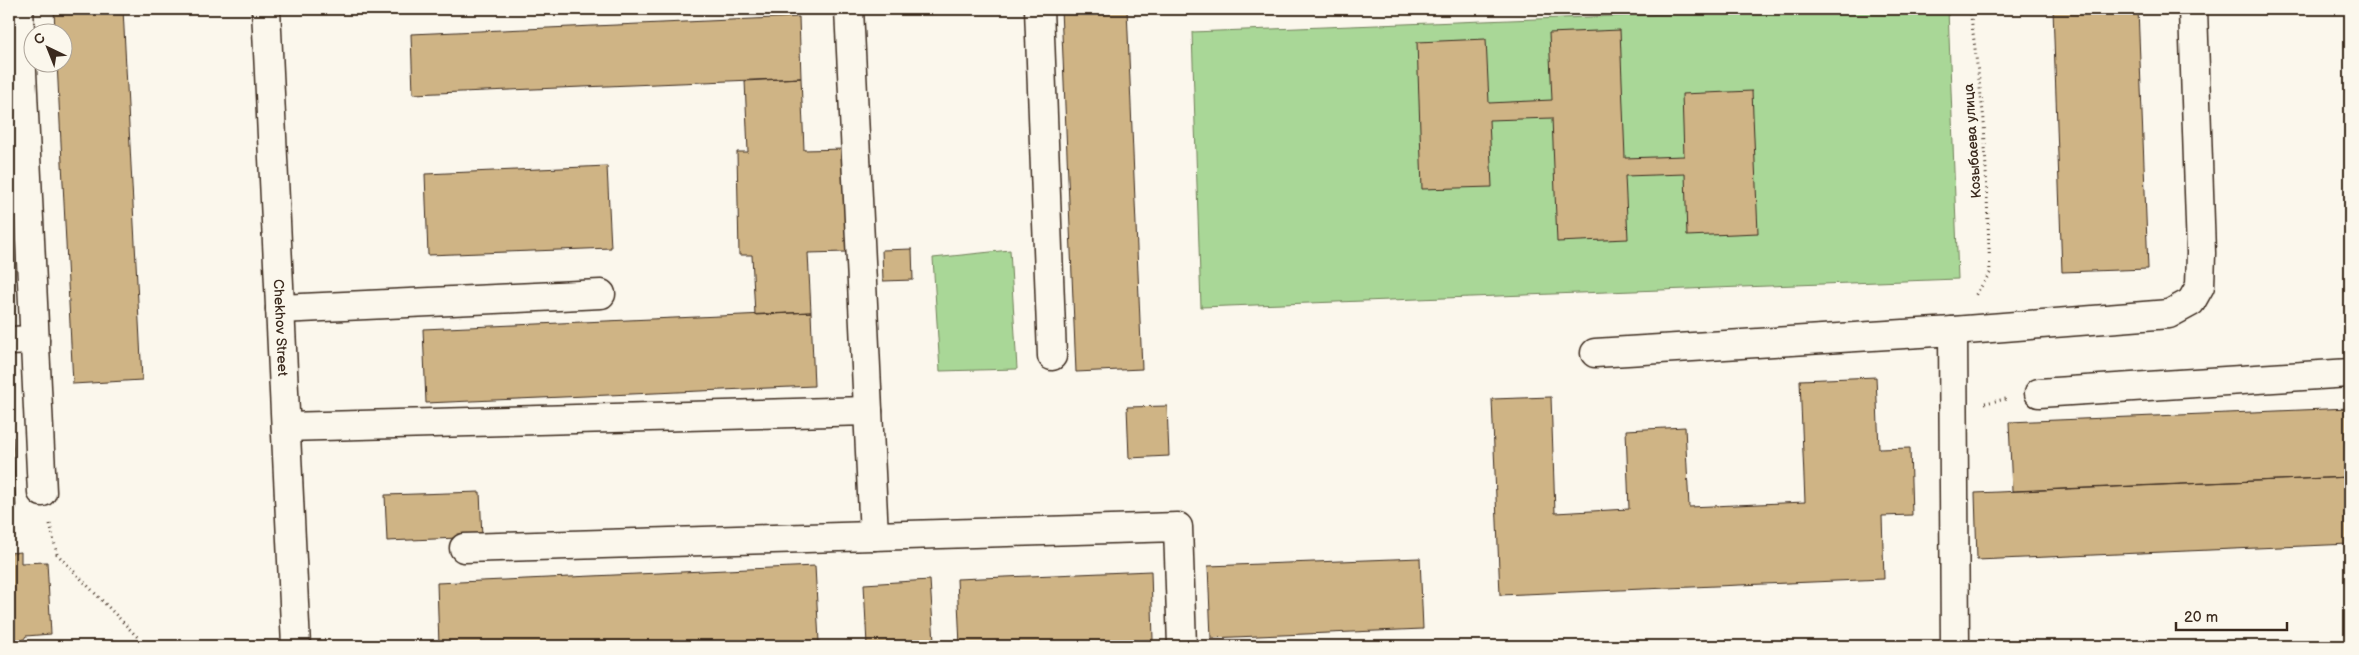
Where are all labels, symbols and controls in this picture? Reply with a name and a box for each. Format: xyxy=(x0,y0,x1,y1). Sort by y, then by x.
north arrow xyxy=(22,22,72,72)
text: С xyxy=(30,29,49,48)
street label: Козыбаева улица xyxy=(1960,82,1985,199)
street label: Chekhov Street xyxy=(270,279,291,377)
scale bar xyxy=(2176,600,2288,632)
text: 20 m xyxy=(2184,608,2218,627)

